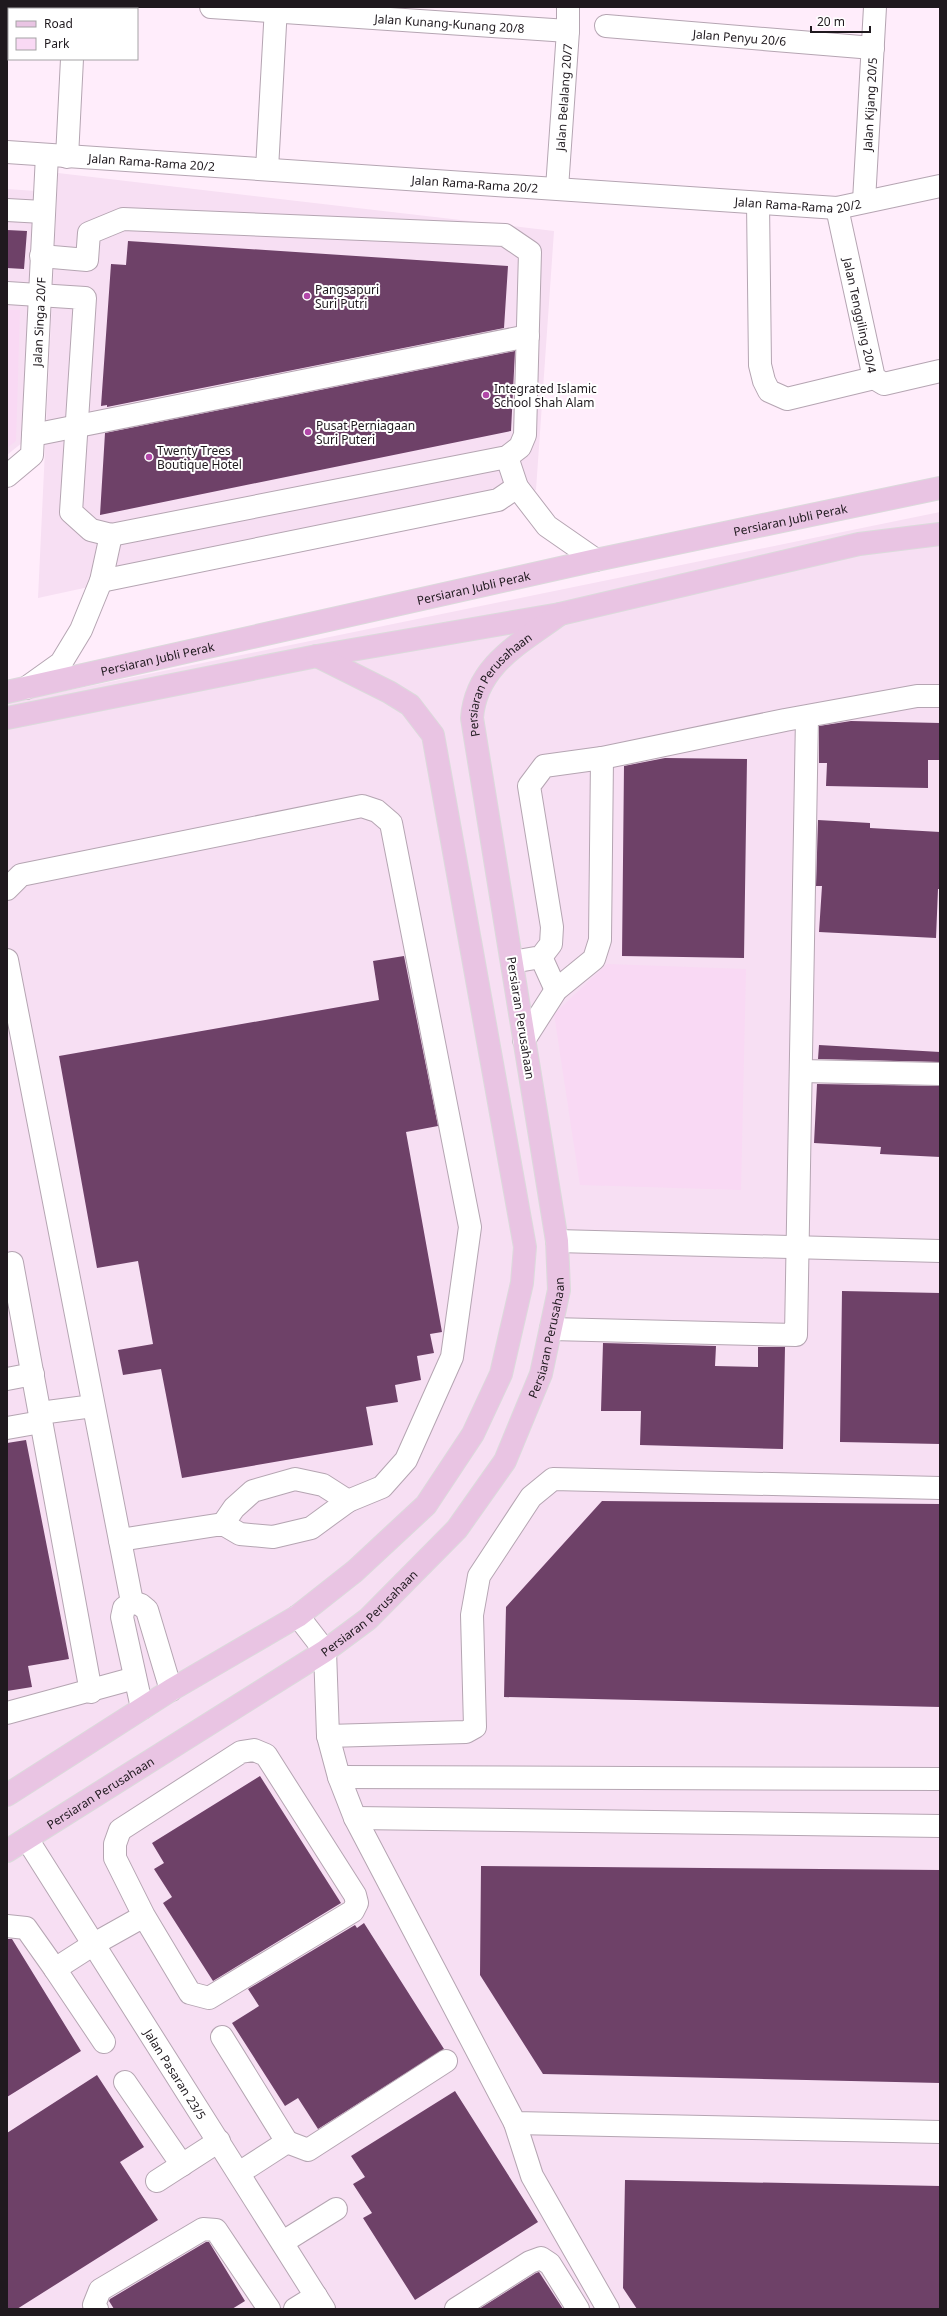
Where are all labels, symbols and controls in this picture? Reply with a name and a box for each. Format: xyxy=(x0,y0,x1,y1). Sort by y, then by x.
legend xyxy=(8,8,138,60)
scale bar xyxy=(811,8,870,34)
street label: Jalan Kunang-Kunang 20/8 xyxy=(373,9,525,37)
text: 20 m xyxy=(817,13,845,30)
text: Road xyxy=(44,15,73,32)
street label: Jalan Penyu 20/6 xyxy=(691,25,787,49)
text: Park xyxy=(44,35,70,52)
street label: Jalan Belalang 20/7 xyxy=(551,43,576,153)
street label: Jalan Kijang 20/5 xyxy=(858,57,881,152)
street label: Jalan Rama-Rama 20/2 xyxy=(87,149,216,175)
street label: Jalan Rama-Rama 20/2 xyxy=(410,171,539,196)
street label: Jalan Rama-Rama 20/2 xyxy=(733,193,863,216)
street label: Jalan Tenggiling 20/4 xyxy=(839,255,881,375)
street label: Jalan Singa 20/F xyxy=(28,277,49,368)
place label: Pangsapuri Suri Putri xyxy=(315,281,379,312)
marker: Pangsapuri Suri Putri xyxy=(302,291,312,301)
place label: Integrated Islamic School Shah Alam xyxy=(494,380,597,411)
marker: Integrated Islamic School Shah Alam xyxy=(481,390,491,400)
place label: Pusat Perniagaan Suri Puteri xyxy=(316,417,415,448)
marker: Pusat Perniagaan Suri Puteri xyxy=(303,427,313,437)
place label: Twenty Trees Boutique Hotel xyxy=(157,442,242,473)
marker: Twenty Trees Boutique Hotel xyxy=(144,452,154,462)
street label: Persiaran Jubli Perak xyxy=(732,499,849,540)
street label: Persiaran Jubli Perak xyxy=(415,566,532,608)
street label: Persiaran Perusahaan xyxy=(464,628,535,738)
street label: Persiaran Jubli Perak xyxy=(99,637,216,679)
street label: Persiaran Perusahaan xyxy=(503,956,539,1080)
street label: Persiaran Perusahaan xyxy=(524,1277,568,1400)
street label: Persiaran Perusahaan xyxy=(317,1566,421,1660)
street label: Persiaran Perusahaan xyxy=(43,1752,157,1833)
street label: Jalan Pasaran 23/5 xyxy=(140,2025,211,2123)

